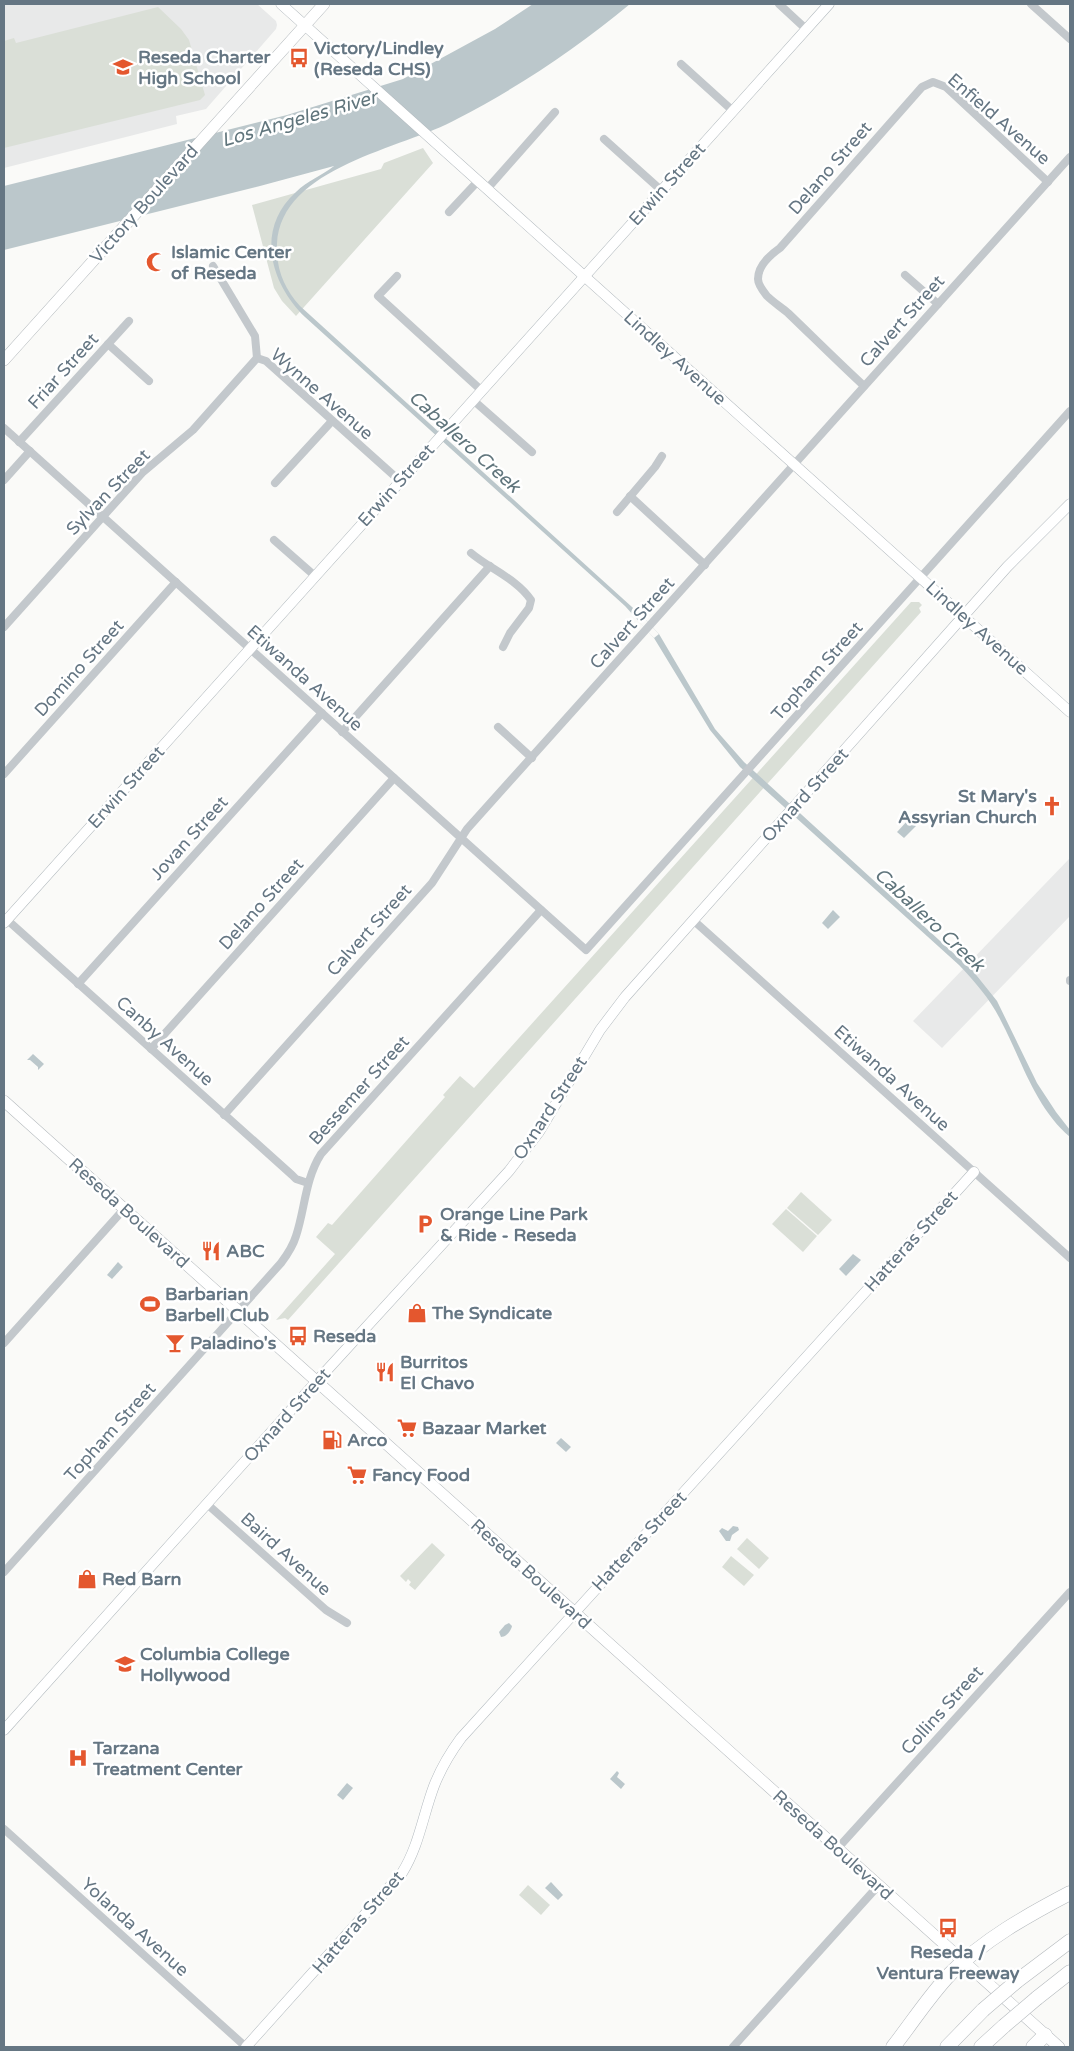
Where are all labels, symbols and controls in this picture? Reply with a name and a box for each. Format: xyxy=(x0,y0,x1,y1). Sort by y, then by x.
place label: Victory/Lindley (Reseda CHS) xyxy=(314,37,444,80)
place label: Reseda Charter High School xyxy=(138,46,271,89)
bus stop icon: Victory/Lindley (Reseda CHS) xyxy=(288,47,310,69)
school or university icon: Reseda Charter High School xyxy=(112,56,134,78)
street label: Enfield Avenue xyxy=(943,68,1055,170)
water label: Los Angeles River xyxy=(219,85,382,152)
street label: Delano Street xyxy=(784,117,876,219)
street label: Erwin Street xyxy=(624,138,710,230)
street label: Victory Boulevard xyxy=(85,140,203,268)
place label: Islamic Center of Reseda xyxy=(171,241,293,284)
mosque icon: Islamic Center of Reseda xyxy=(145,251,167,273)
street label: Calvert Street xyxy=(855,270,949,372)
street label: Lindley Avenue xyxy=(619,306,731,410)
street label: Friar Street xyxy=(23,328,103,414)
street label: Wynne Avenue xyxy=(266,343,378,445)
water label: Caballero Creek xyxy=(404,386,526,499)
street label: Erwin Street xyxy=(353,439,439,531)
street label: Sylvan Street xyxy=(61,444,155,540)
street label: Calvert Street xyxy=(585,572,679,674)
street label: Lindley Avenue xyxy=(921,576,1033,680)
street label: Domino Street xyxy=(30,615,128,721)
street label: Topham Street xyxy=(767,617,867,725)
street label: Etiwanda Avenue xyxy=(243,620,367,736)
street label: Erwin Street xyxy=(83,741,169,833)
street label: Oxnard Street xyxy=(757,743,853,847)
place label: St Mary's Assyrian Church xyxy=(898,785,1037,828)
street label: Jovan Street xyxy=(145,791,233,885)
church icon: St Mary's Assyrian Church xyxy=(1041,795,1063,817)
street label: Delano Street xyxy=(214,853,308,954)
water label: Caballero Creek xyxy=(870,863,990,977)
street label: Calvert Street xyxy=(322,879,416,981)
street label: Canby Avenue xyxy=(112,991,218,1091)
street label: Etiwanda Avenue xyxy=(830,1020,954,1136)
street label: Bessemer Street xyxy=(304,1031,414,1149)
street label: Oxnard Street xyxy=(508,1052,592,1164)
street label: Reseda Boulevard xyxy=(64,1153,194,1273)
street label: Hatteras Street xyxy=(860,1186,962,1296)
place label: Orange Line Park & Ride - Reseda xyxy=(440,1203,588,1246)
parking icon: Orange Line Park & Ride - Reseda xyxy=(414,1213,436,1235)
restaurant icon: ABC xyxy=(200,1240,222,1262)
place label: ABC xyxy=(226,1240,265,1262)
place label: Barbarian Barbell Club xyxy=(165,1283,269,1326)
sports icon: Barbarian Barbell Club xyxy=(139,1293,161,1315)
shop icon: The Syndicate xyxy=(406,1302,428,1324)
place label: The Syndicate xyxy=(431,1302,552,1324)
bus stop icon: Reseda xyxy=(287,1325,309,1347)
place label: Reseda xyxy=(313,1325,376,1347)
bar icon: Paladino's xyxy=(164,1332,186,1354)
place label: Paladino's xyxy=(190,1332,277,1354)
place label: Burritos El Chavo xyxy=(400,1351,474,1394)
restaurant icon: Burritos El Chavo xyxy=(374,1361,396,1383)
street label: Oxnard Street xyxy=(239,1363,335,1467)
street label: Topham Street xyxy=(60,1378,160,1486)
supermarket icon: Bazaar Market xyxy=(396,1417,418,1439)
place label: Bazaar Market xyxy=(422,1417,547,1439)
fuel station icon: Arco xyxy=(321,1429,343,1451)
place label: Arco xyxy=(347,1429,387,1451)
supermarket icon: Fancy Food xyxy=(346,1464,368,1486)
place label: Fancy Food xyxy=(372,1464,470,1486)
street label: Hatteras Street xyxy=(587,1486,691,1596)
street label: Baird Avenue xyxy=(236,1508,336,1600)
street label: Reseda Boulevard xyxy=(466,1514,596,1634)
shop icon: Red Barn xyxy=(76,1568,98,1590)
place label: Red Barn xyxy=(102,1568,182,1590)
place label: Columbia College Hollywood xyxy=(140,1643,290,1686)
school or university icon: Columbia College Hollywood xyxy=(114,1653,136,1675)
street label: Collins Street xyxy=(896,1661,988,1759)
place label: Tarzana Treatment Center xyxy=(92,1737,244,1780)
hospital icon: Tarzana Treatment Center xyxy=(67,1747,89,1769)
street label: Reseda Boulevard xyxy=(768,1785,898,1905)
street label: Hatteras Street xyxy=(307,1866,409,1978)
street label: Yolanda Avenue xyxy=(77,1873,193,1981)
bus stop icon: Reseda / Ventura Freeway xyxy=(937,1917,959,1939)
place label: Reseda / Ventura Freeway xyxy=(876,1941,1020,1984)

